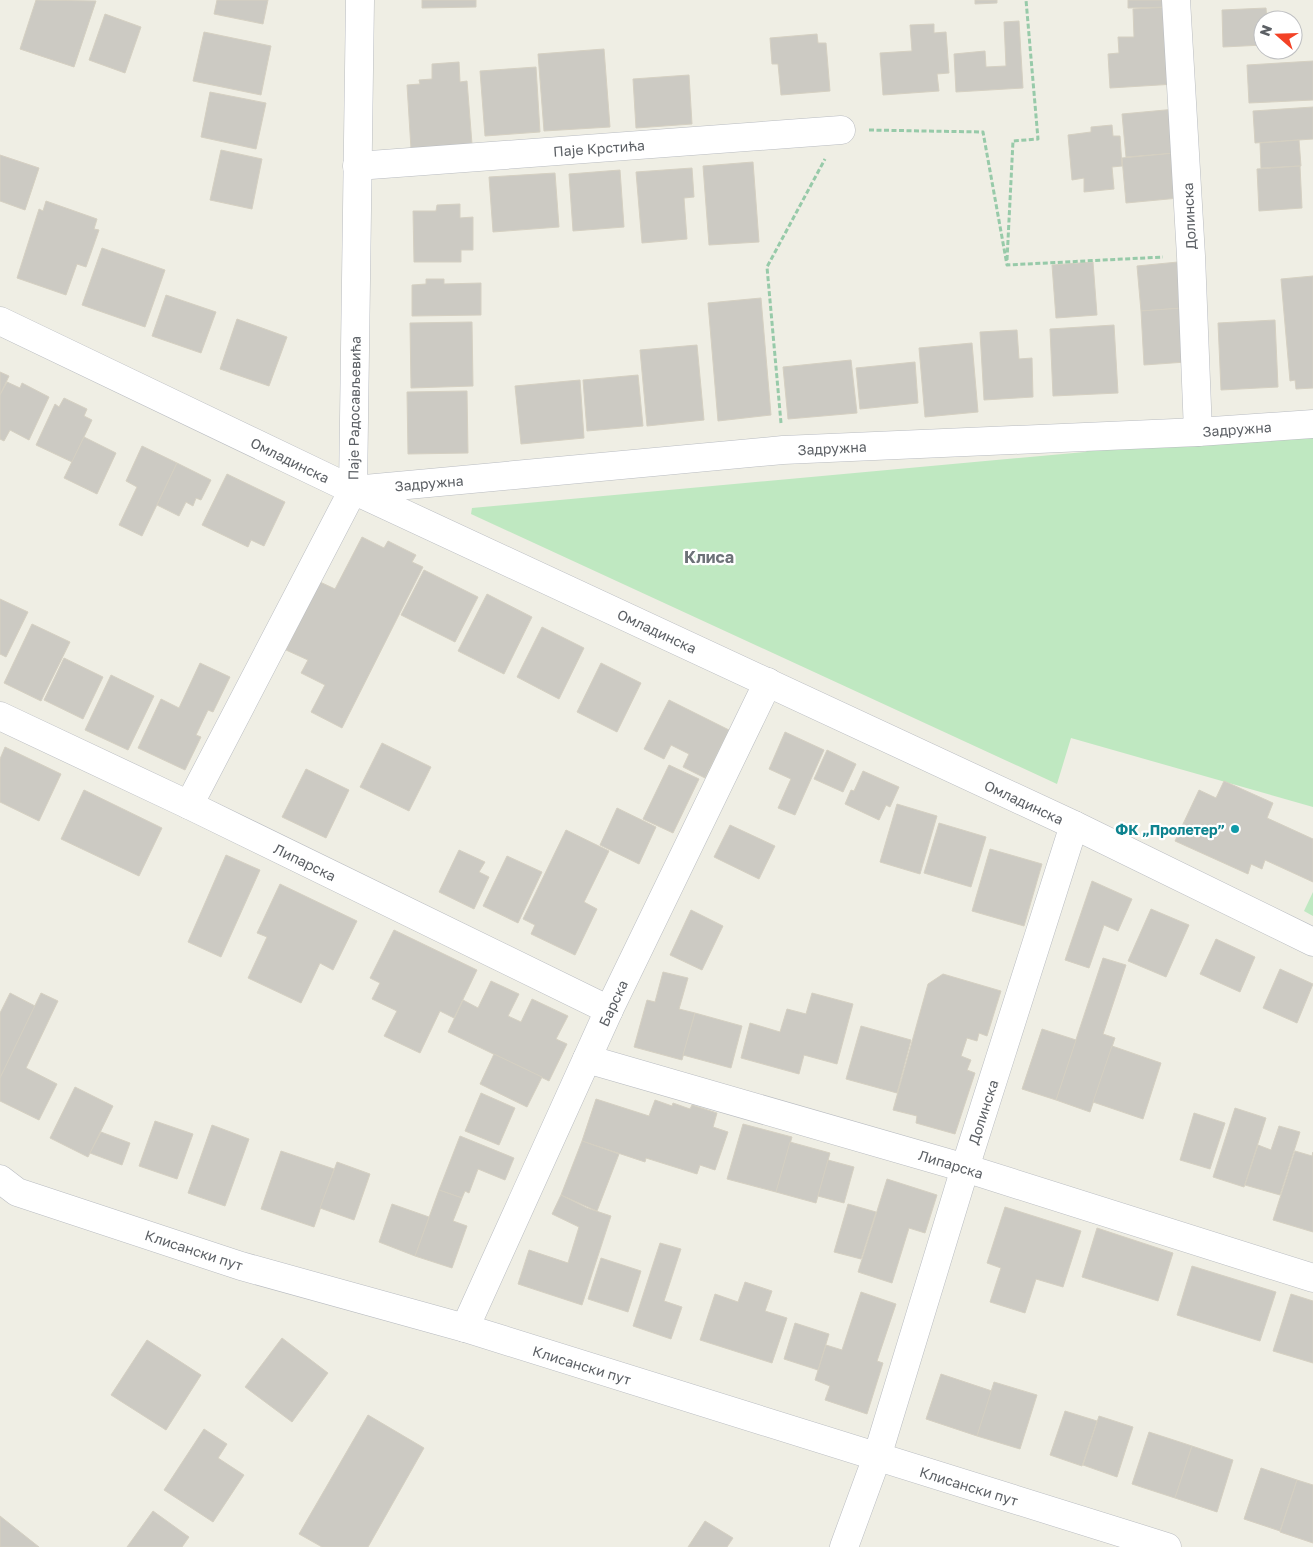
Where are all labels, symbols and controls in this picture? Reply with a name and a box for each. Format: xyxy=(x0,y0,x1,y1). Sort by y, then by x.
north arrow xyxy=(1253,10,1303,60)
text: N xyxy=(1256,22,1275,38)
street label: Паје Крстића xyxy=(553,136,645,160)
street label: Долинска xyxy=(1179,182,1199,250)
street label: Паје Радосављевића xyxy=(344,336,364,480)
street label: Задружна xyxy=(1202,418,1272,440)
street label: Омладинска xyxy=(248,434,332,486)
street label: Задружна xyxy=(797,438,867,458)
street label: Задружна xyxy=(394,472,464,494)
district label: Клиса xyxy=(684,547,734,567)
street label: Омладинска xyxy=(615,605,699,657)
street label: Омладинска xyxy=(982,776,1066,828)
place label: ФК „Пролетер” xyxy=(1115,821,1225,838)
marker: ФК „Пролетер” xyxy=(1229,823,1241,835)
street label: Липарска xyxy=(271,840,339,884)
street label: Барска xyxy=(595,977,631,1029)
street label: Долинска xyxy=(965,1077,1001,1147)
street label: Липарска xyxy=(917,1146,985,1182)
street label: Клисански пут xyxy=(143,1226,245,1274)
street label: Клисански пут xyxy=(531,1342,633,1388)
street label: Клисански пут xyxy=(918,1463,1020,1509)

